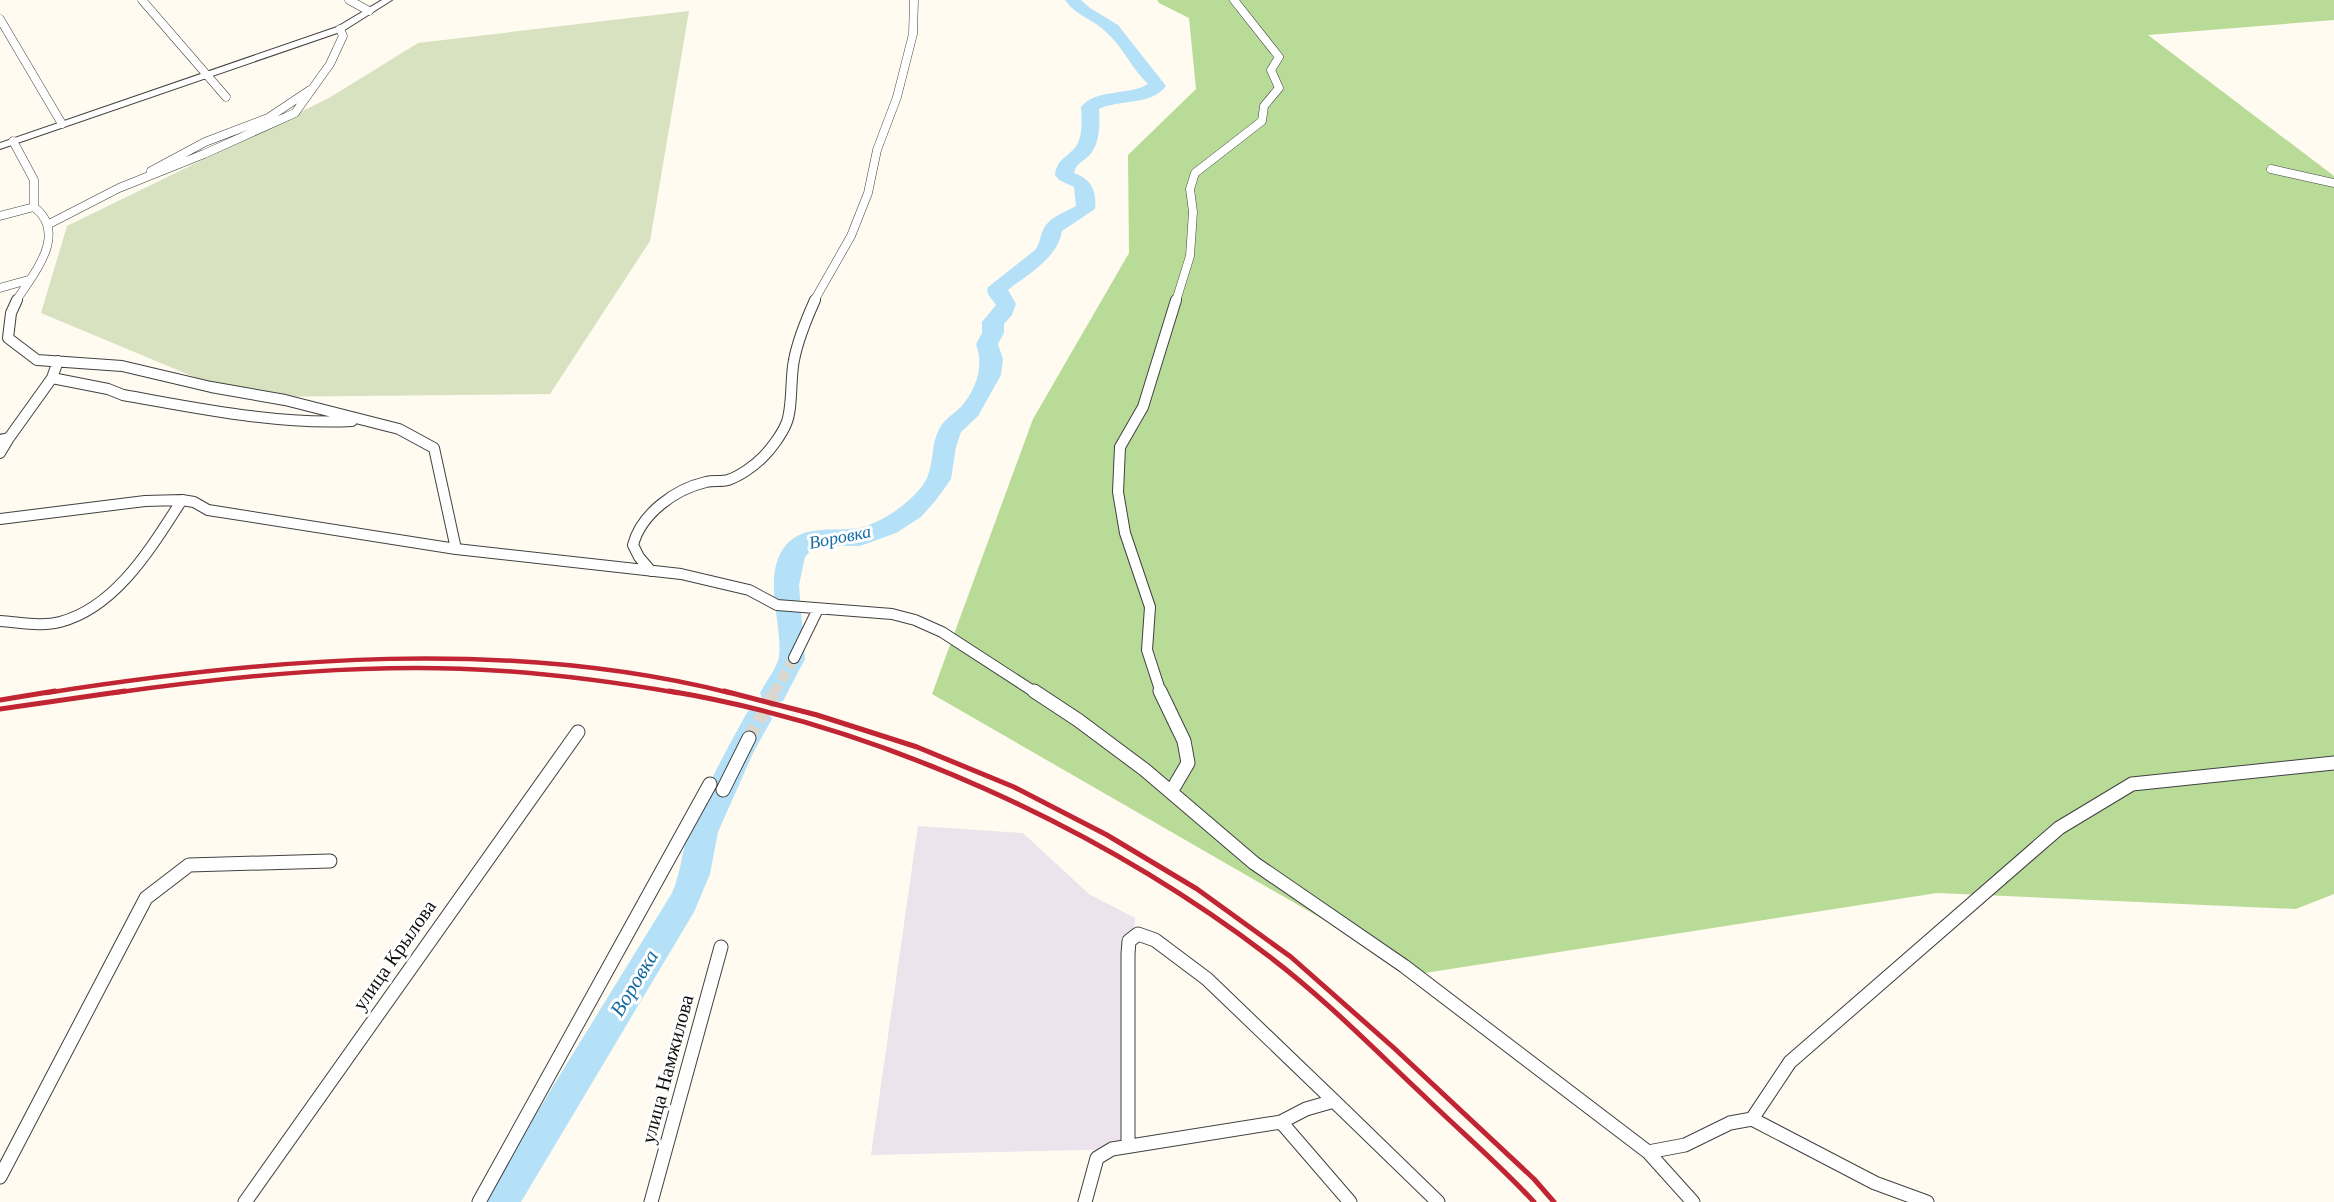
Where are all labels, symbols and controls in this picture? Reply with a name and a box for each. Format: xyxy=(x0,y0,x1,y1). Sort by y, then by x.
water label: Воровка xyxy=(807,521,873,553)
street label: улица Крылова xyxy=(348,896,441,1015)
water label: Воровка xyxy=(605,945,663,1021)
street label: улица Намжилова xyxy=(637,992,698,1146)

